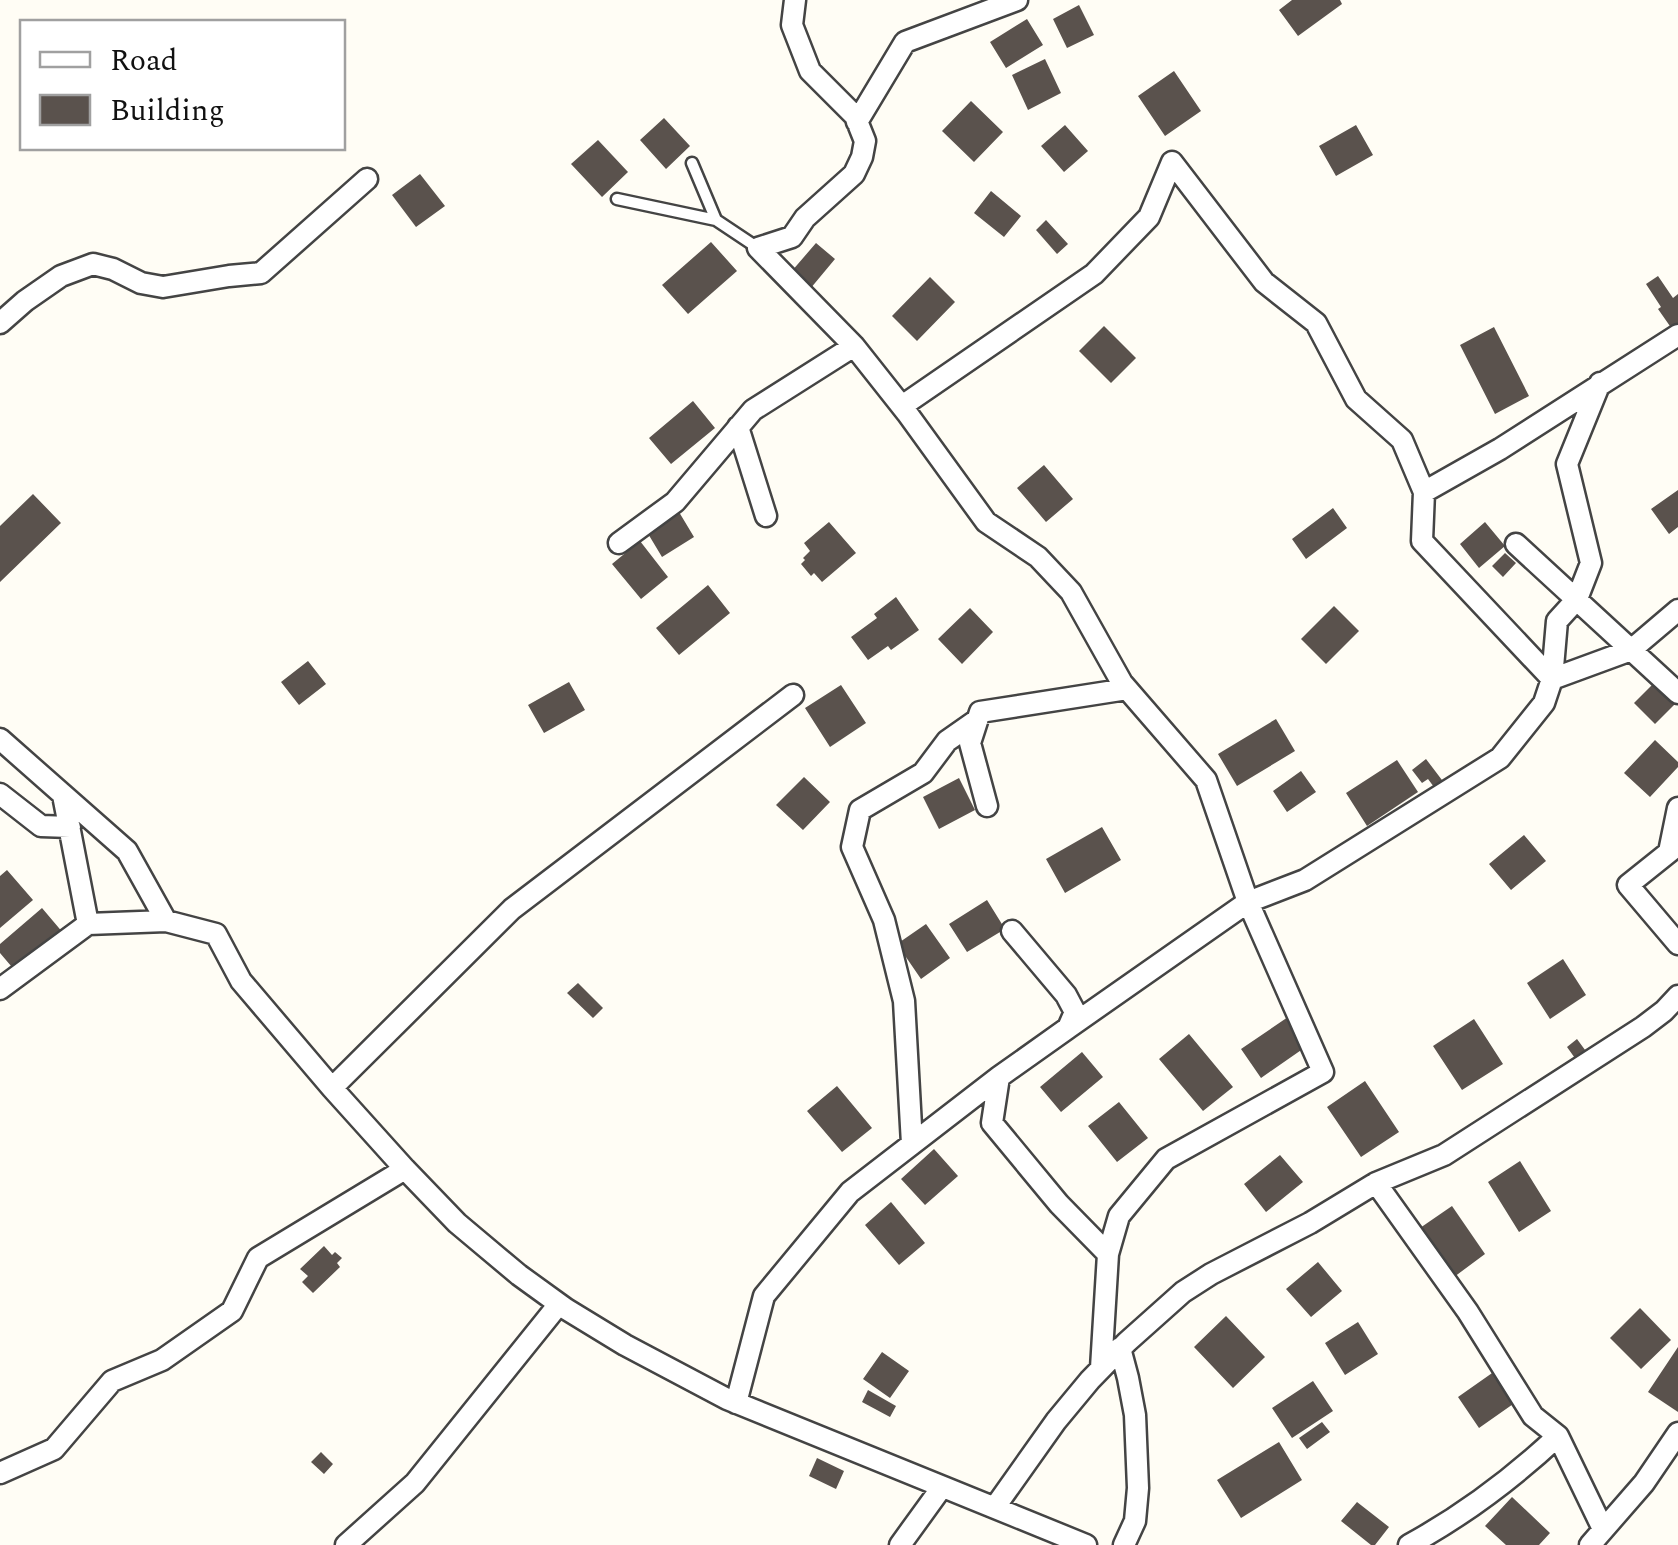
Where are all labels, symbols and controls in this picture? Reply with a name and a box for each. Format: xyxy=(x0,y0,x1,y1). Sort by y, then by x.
legend xyxy=(20,20,345,150)
text: Road xyxy=(110,38,178,84)
text: Building xyxy=(110,88,225,134)

